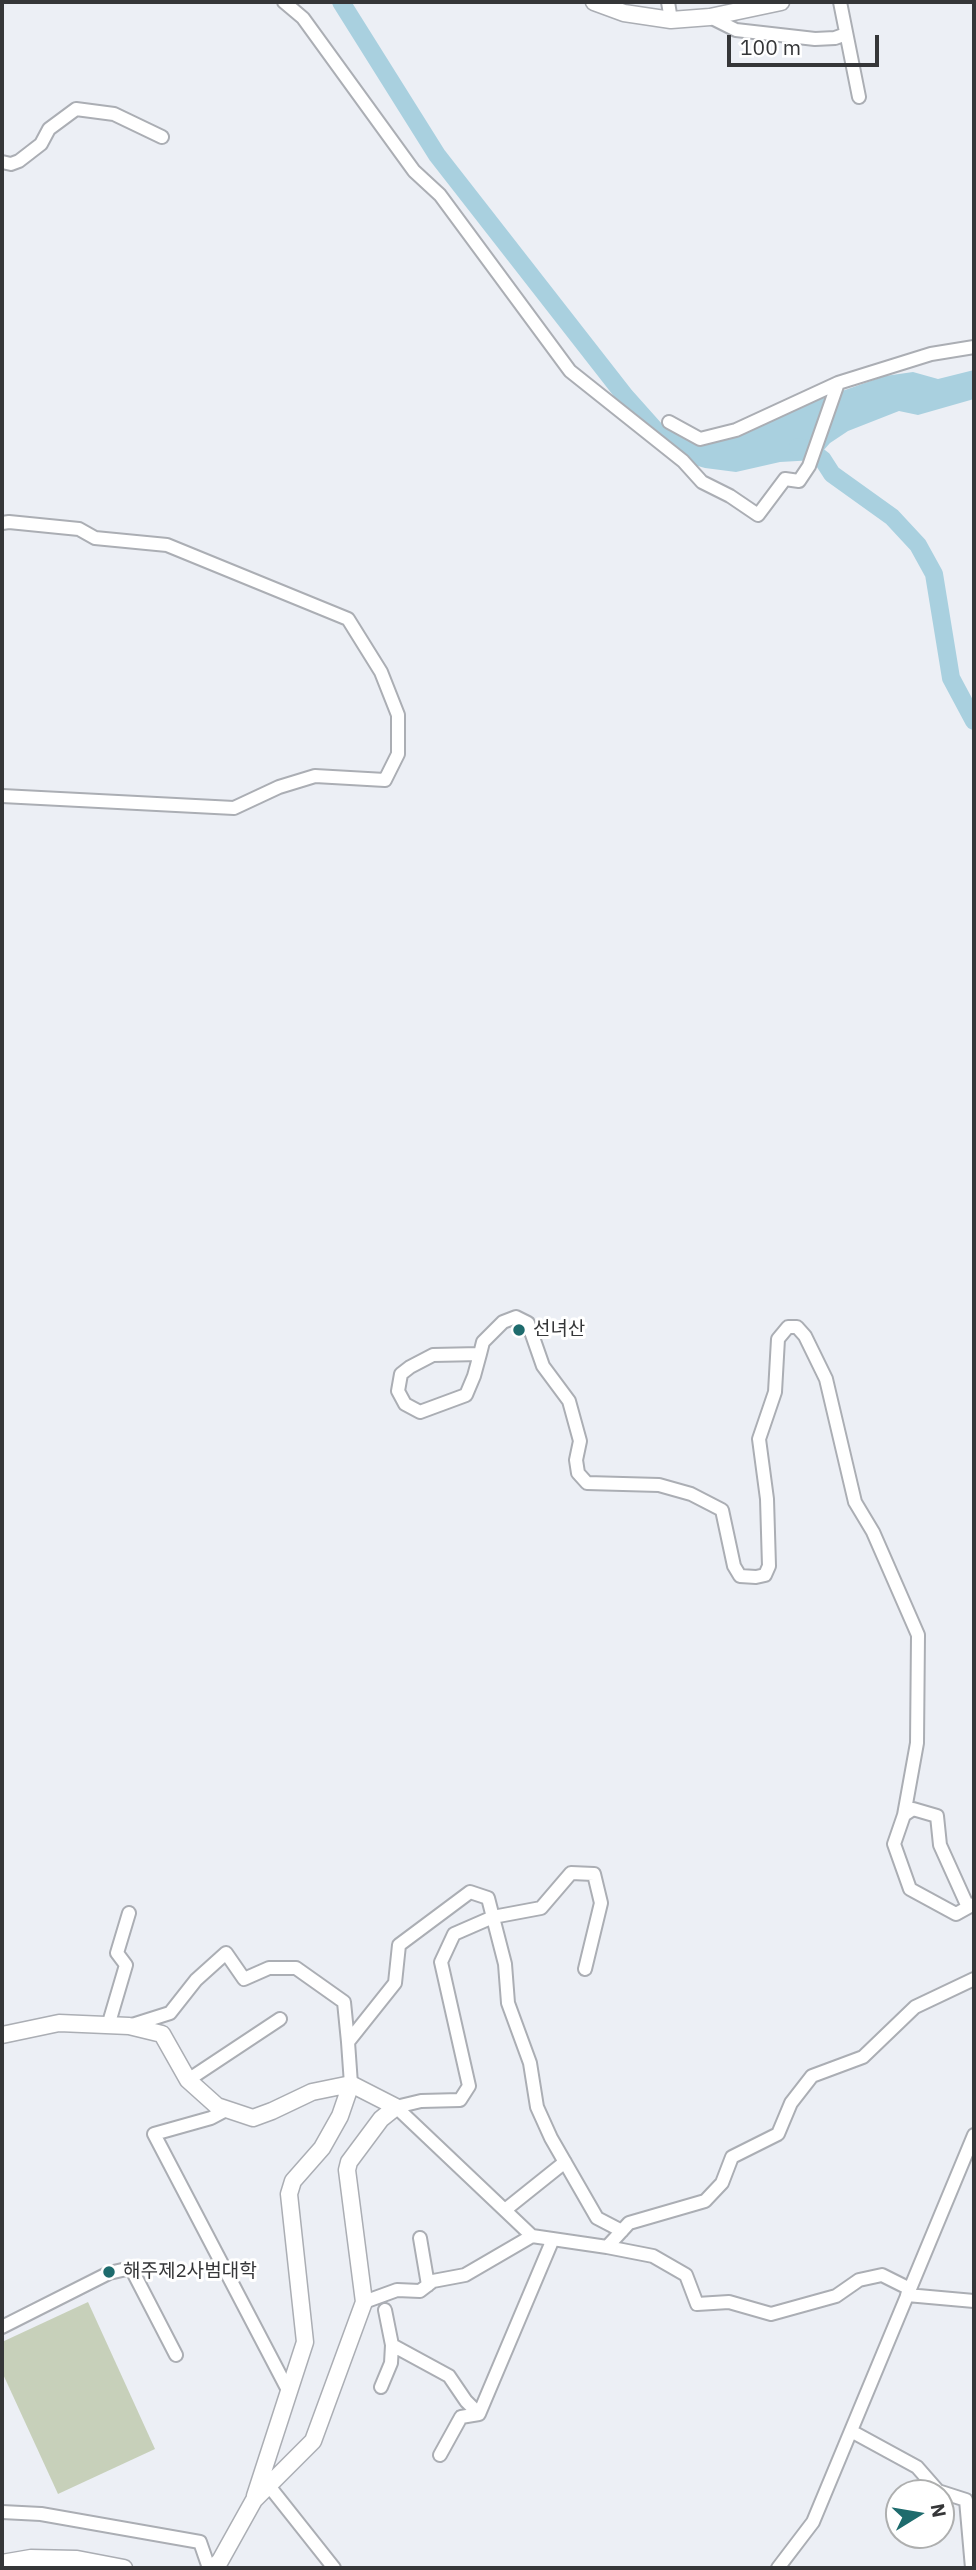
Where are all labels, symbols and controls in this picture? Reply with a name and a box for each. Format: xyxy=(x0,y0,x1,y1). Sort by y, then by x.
scale bar xyxy=(731,21,883,65)
text: 100 m xyxy=(740,33,801,61)
place label: 선녀산 xyxy=(533,1319,585,1341)
marker: 선녀산 xyxy=(511,1322,527,1338)
place label: 해주제2사범대학 xyxy=(123,2261,257,2283)
marker: 해주제2사범대학 xyxy=(101,2264,117,2280)
north arrow xyxy=(885,2479,955,2549)
text: N xyxy=(926,2501,952,2519)

